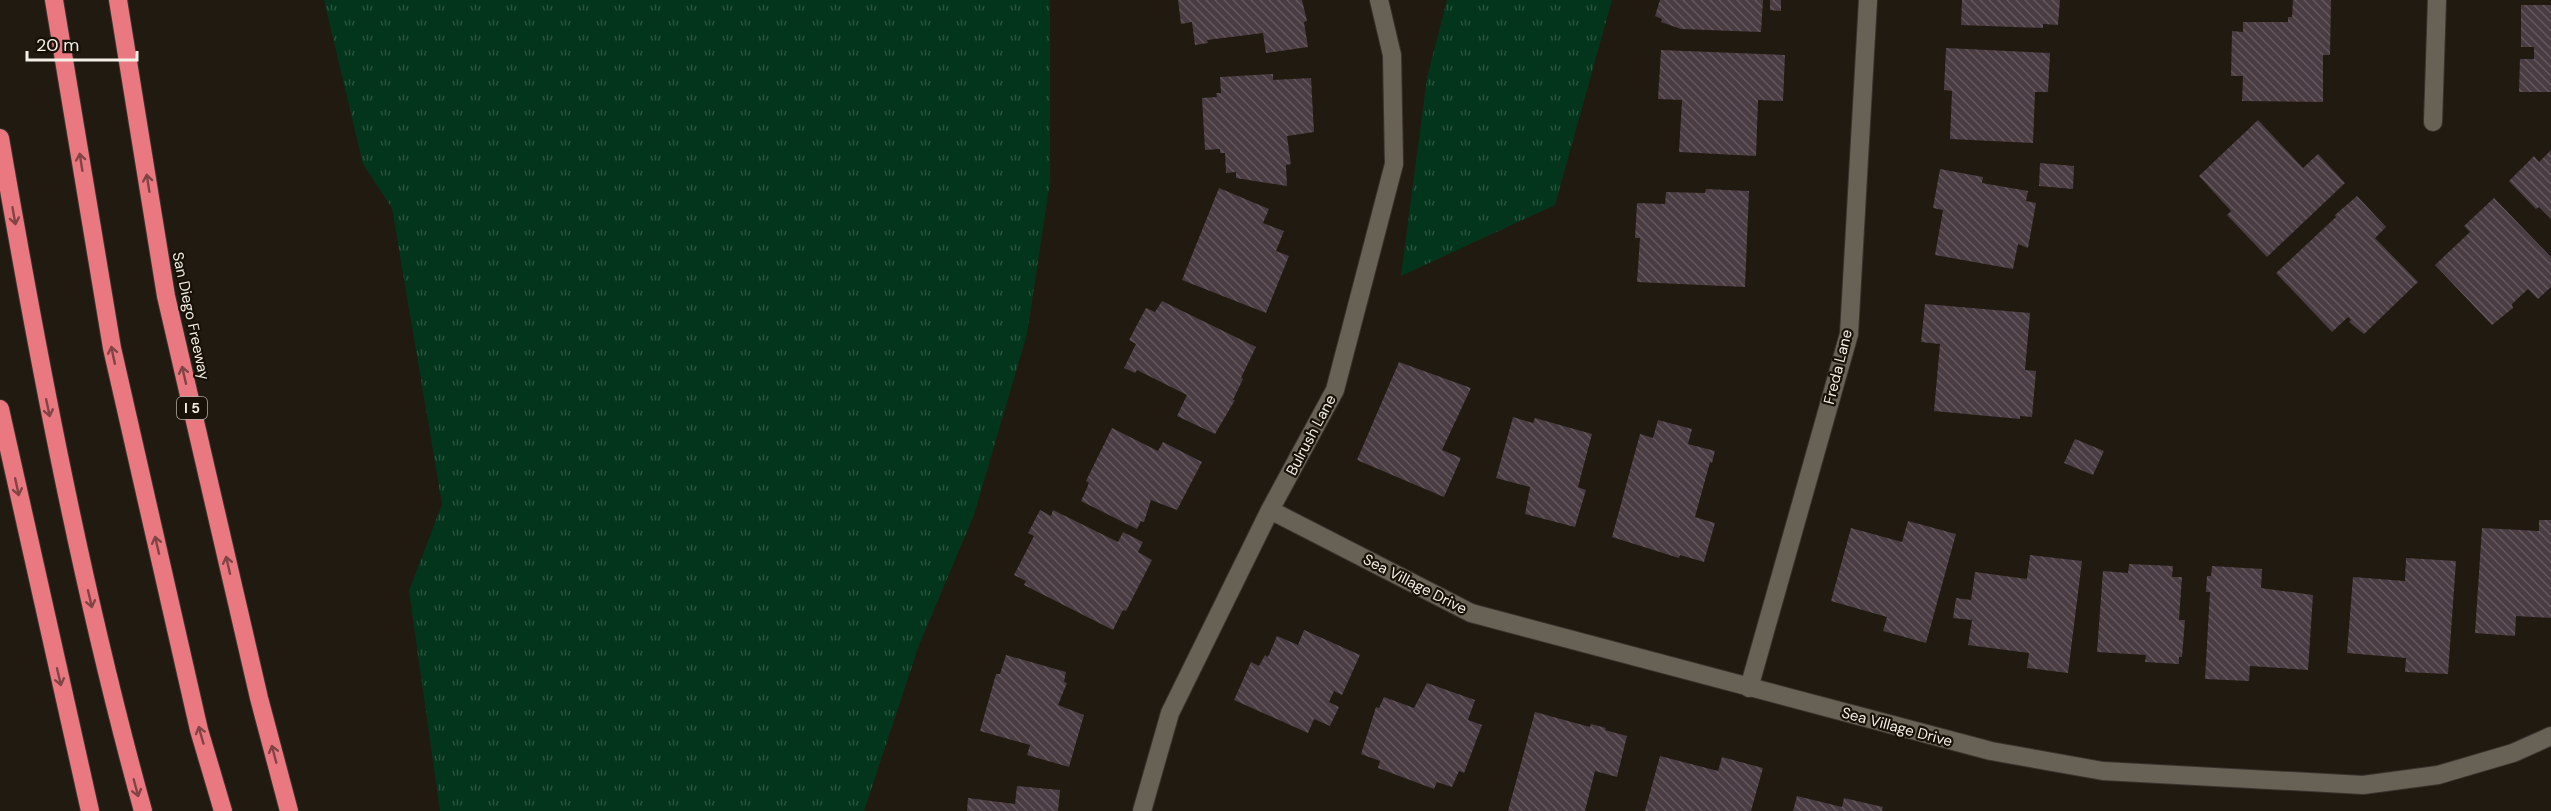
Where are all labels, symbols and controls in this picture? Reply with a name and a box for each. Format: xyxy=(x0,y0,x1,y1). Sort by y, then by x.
scale bar xyxy=(27,24,136,62)
text: 20 m xyxy=(36,33,79,57)
one-way arrow xyxy=(75,153,86,173)
one-way arrow xyxy=(142,174,153,194)
one-way arrow xyxy=(8,206,19,226)
street label: San Diego Freeway xyxy=(168,250,214,382)
street label: Freda Lane xyxy=(1819,327,1857,407)
one-way arrow xyxy=(107,345,119,364)
one-way arrow xyxy=(178,366,190,385)
street label: Bulrush Lane xyxy=(1281,391,1341,479)
road number: I 5 xyxy=(177,397,207,419)
one-way arrow xyxy=(43,399,55,418)
one-way arrow xyxy=(12,477,23,496)
one-way arrow xyxy=(150,536,162,555)
street label: Sea Village Drive xyxy=(1360,549,1470,619)
one-way arrow xyxy=(222,556,233,575)
one-way arrow xyxy=(85,589,97,608)
one-way arrow xyxy=(54,667,65,686)
street label: Sea Village Drive xyxy=(1839,703,1955,751)
one-way arrow xyxy=(195,726,206,745)
one-way arrow xyxy=(267,745,279,764)
one-way arrow xyxy=(131,778,143,797)

